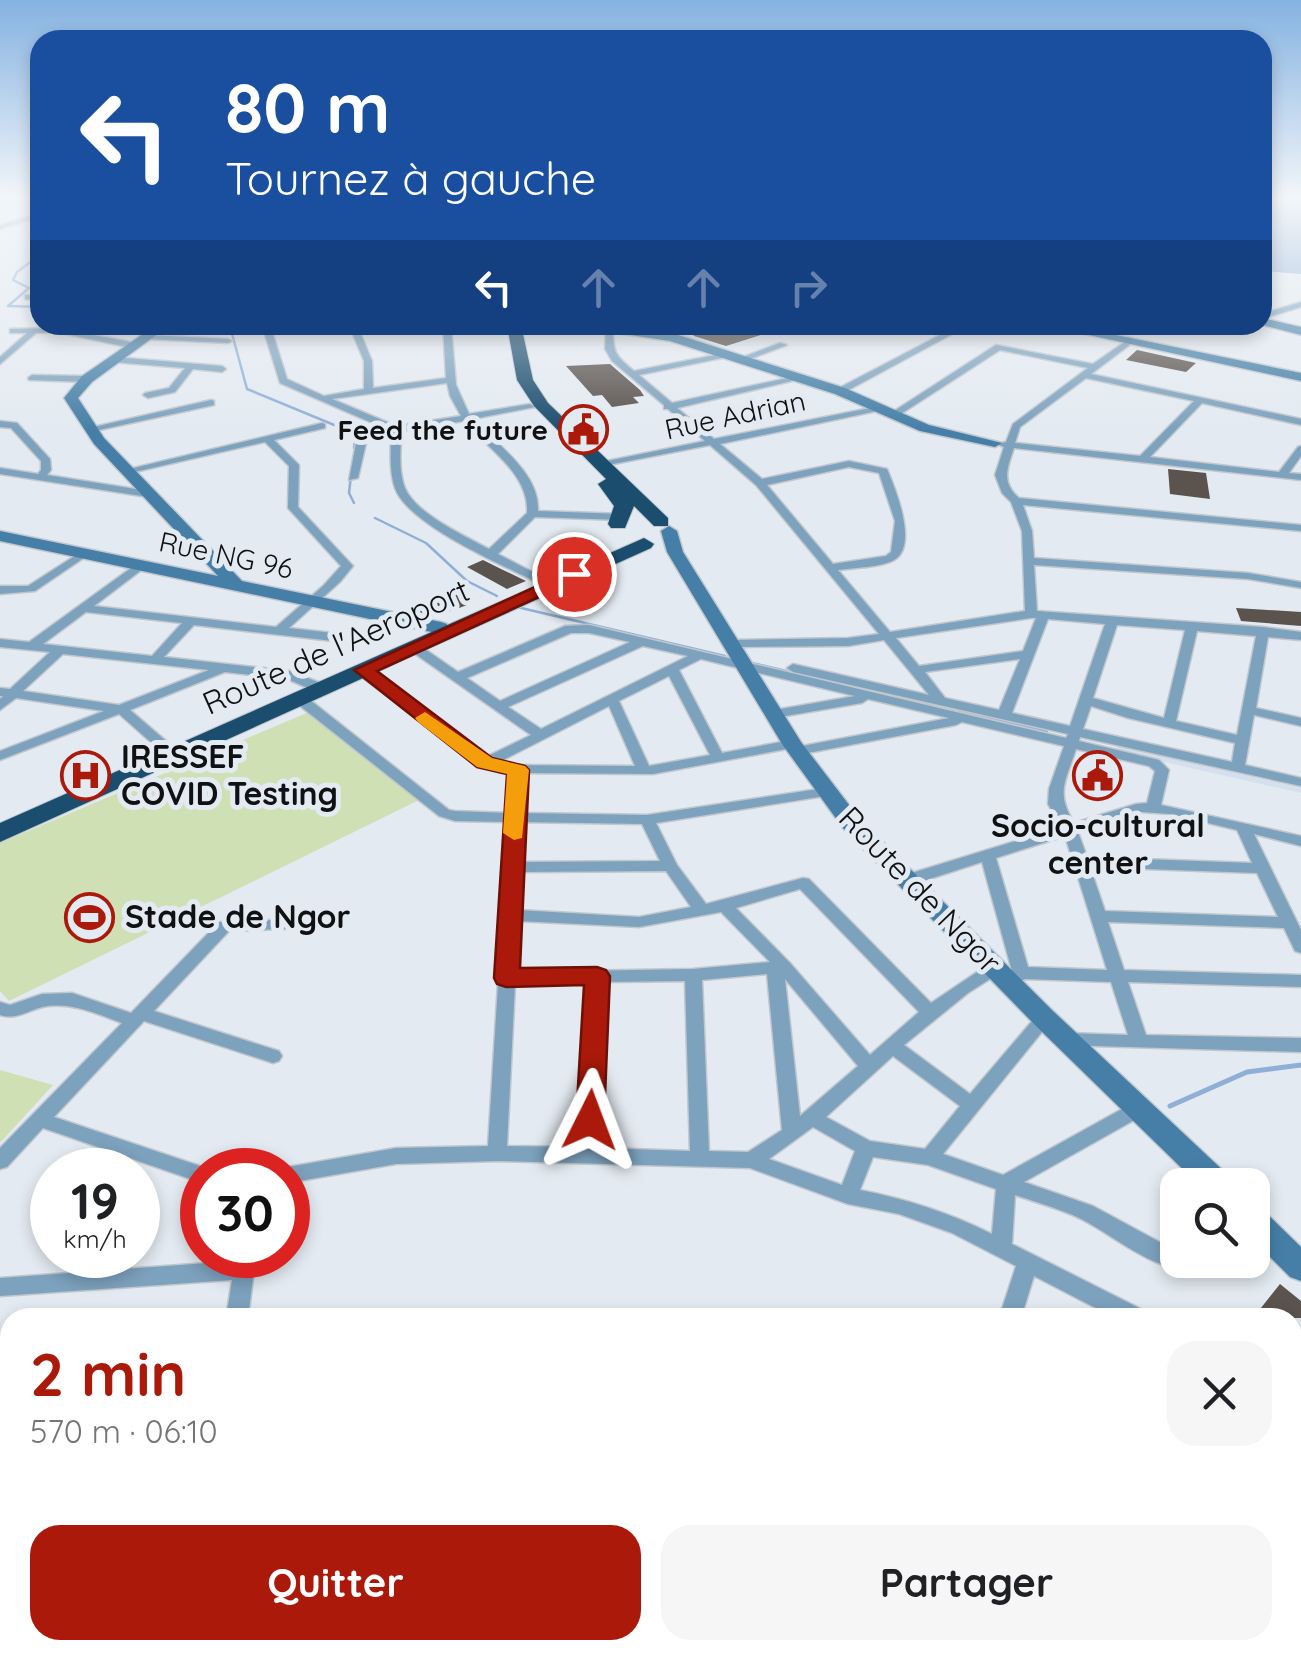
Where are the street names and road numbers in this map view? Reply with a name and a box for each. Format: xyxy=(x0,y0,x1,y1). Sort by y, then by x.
street label: Rue Adrian xyxy=(661,383,808,446)
street label: Rue NG 96 xyxy=(156,523,296,586)
street label: Route de l'Aeroport xyxy=(196,569,475,723)
street label: Route de Ngor xyxy=(831,797,1010,981)

